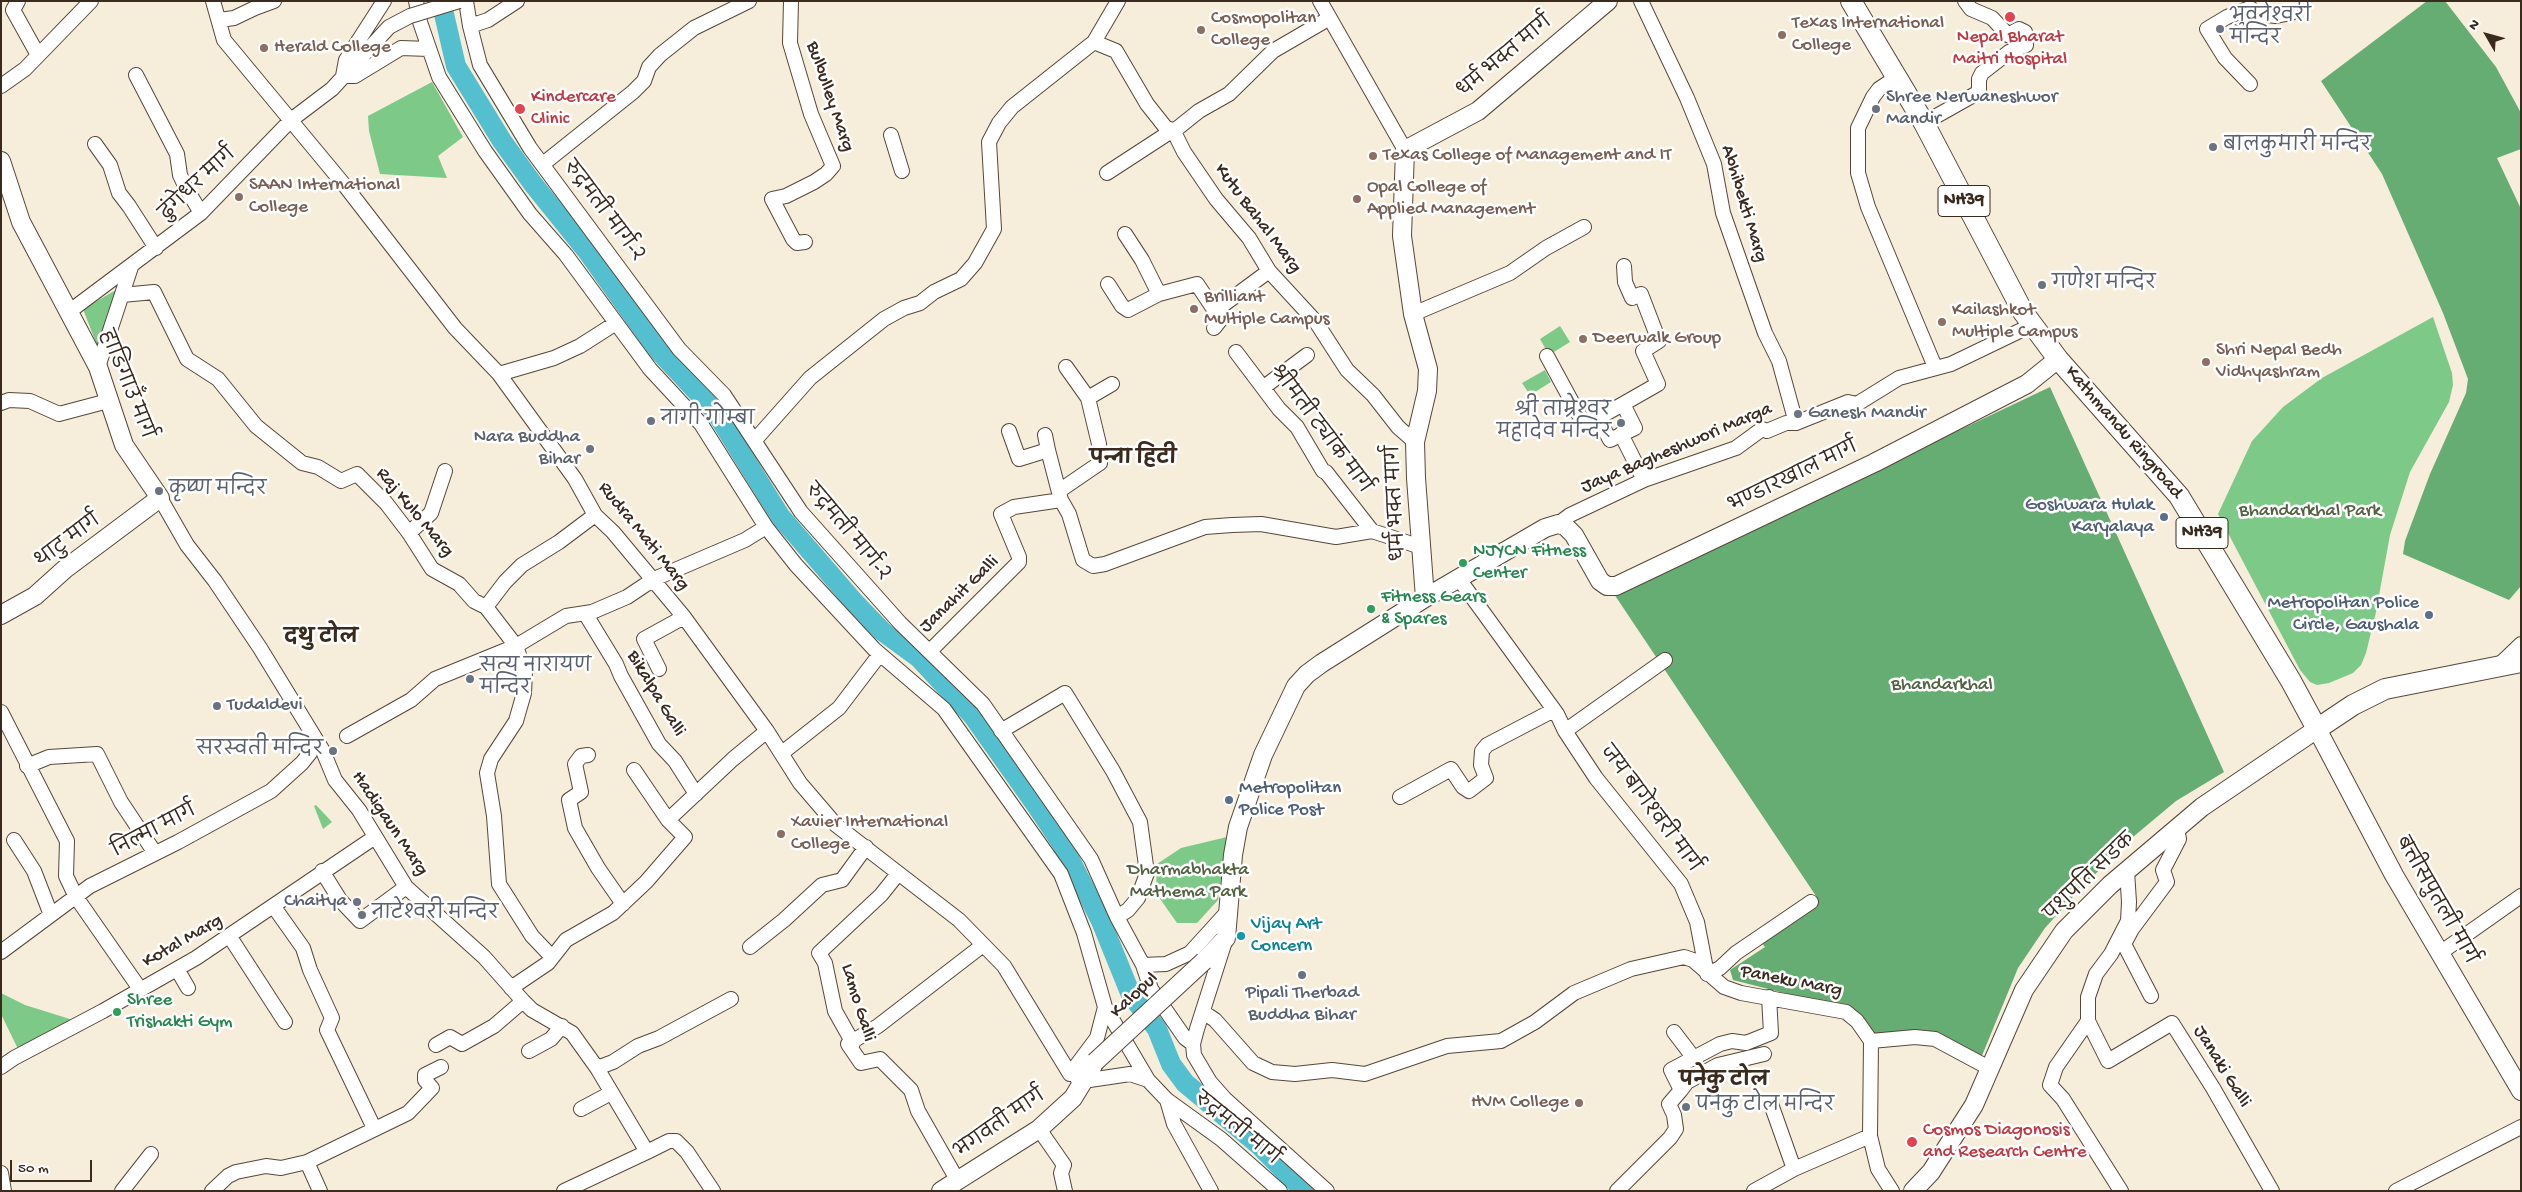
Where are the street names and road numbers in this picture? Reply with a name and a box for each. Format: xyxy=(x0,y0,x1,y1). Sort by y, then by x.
street label: धर्म भक्त मार्ग xyxy=(1454,12,1558,104)
street label: Bulbulley Marg xyxy=(799,39,859,155)
street label: Abhibekti Marg xyxy=(1714,143,1772,265)
street label: ढुंगेधर मार्ग xyxy=(156,144,242,226)
street label: रुद्रमती मार्ग-२ xyxy=(557,157,647,267)
street label: Kutu Bahal Marg xyxy=(1208,160,1306,278)
road number: NH39 xyxy=(1938,186,1990,217)
street label: हाडिगाउँ मार्ग xyxy=(93,327,157,443)
street label: श्रीमती ट्यांक मार्ग xyxy=(1263,361,1375,499)
street label: Kathmandu Ringroad xyxy=(2059,362,2187,504)
street label: Jaya Bagheshwori Marga xyxy=(1578,398,1776,500)
street label: भण्डारखाल मार्ग xyxy=(1726,437,1862,519)
street label: धर्म भक्त मार्ग xyxy=(1384,444,1412,562)
street label: Raj Kulo Marg xyxy=(370,464,458,562)
street label: Rudra Mati Marg xyxy=(592,478,694,596)
street label: रुद्रमती मार्ग-२ xyxy=(799,480,893,586)
street label: थाटु मार्ग xyxy=(32,510,106,574)
road number: NH39 xyxy=(2176,518,2228,548)
street label: Janahit Galli xyxy=(915,551,1005,639)
street label: Bikalpa Galli xyxy=(620,647,690,741)
street label: जय बागेश्वरी मार्ग xyxy=(1594,742,1704,878)
street label: Hadigaun Marg xyxy=(346,767,432,881)
street label: निल्मा मार्ग xyxy=(109,800,201,864)
street label: पशुपति सडक xyxy=(2041,829,2141,927)
street label: बत्तीसपुतली मार्ग xyxy=(2389,833,2481,969)
street label: Kotal Marg xyxy=(139,910,227,974)
street label: Lamo Galli xyxy=(834,961,880,1045)
street label: Paneku Marg xyxy=(1738,961,1844,1003)
street label: Kalopul xyxy=(1106,968,1164,1024)
street label: Janaki Galli xyxy=(2187,1022,2255,1112)
street label: भगवती मार्ग xyxy=(951,1086,1051,1164)
street label: रुद्रमती मार्ग xyxy=(1189,1089,1283,1171)

